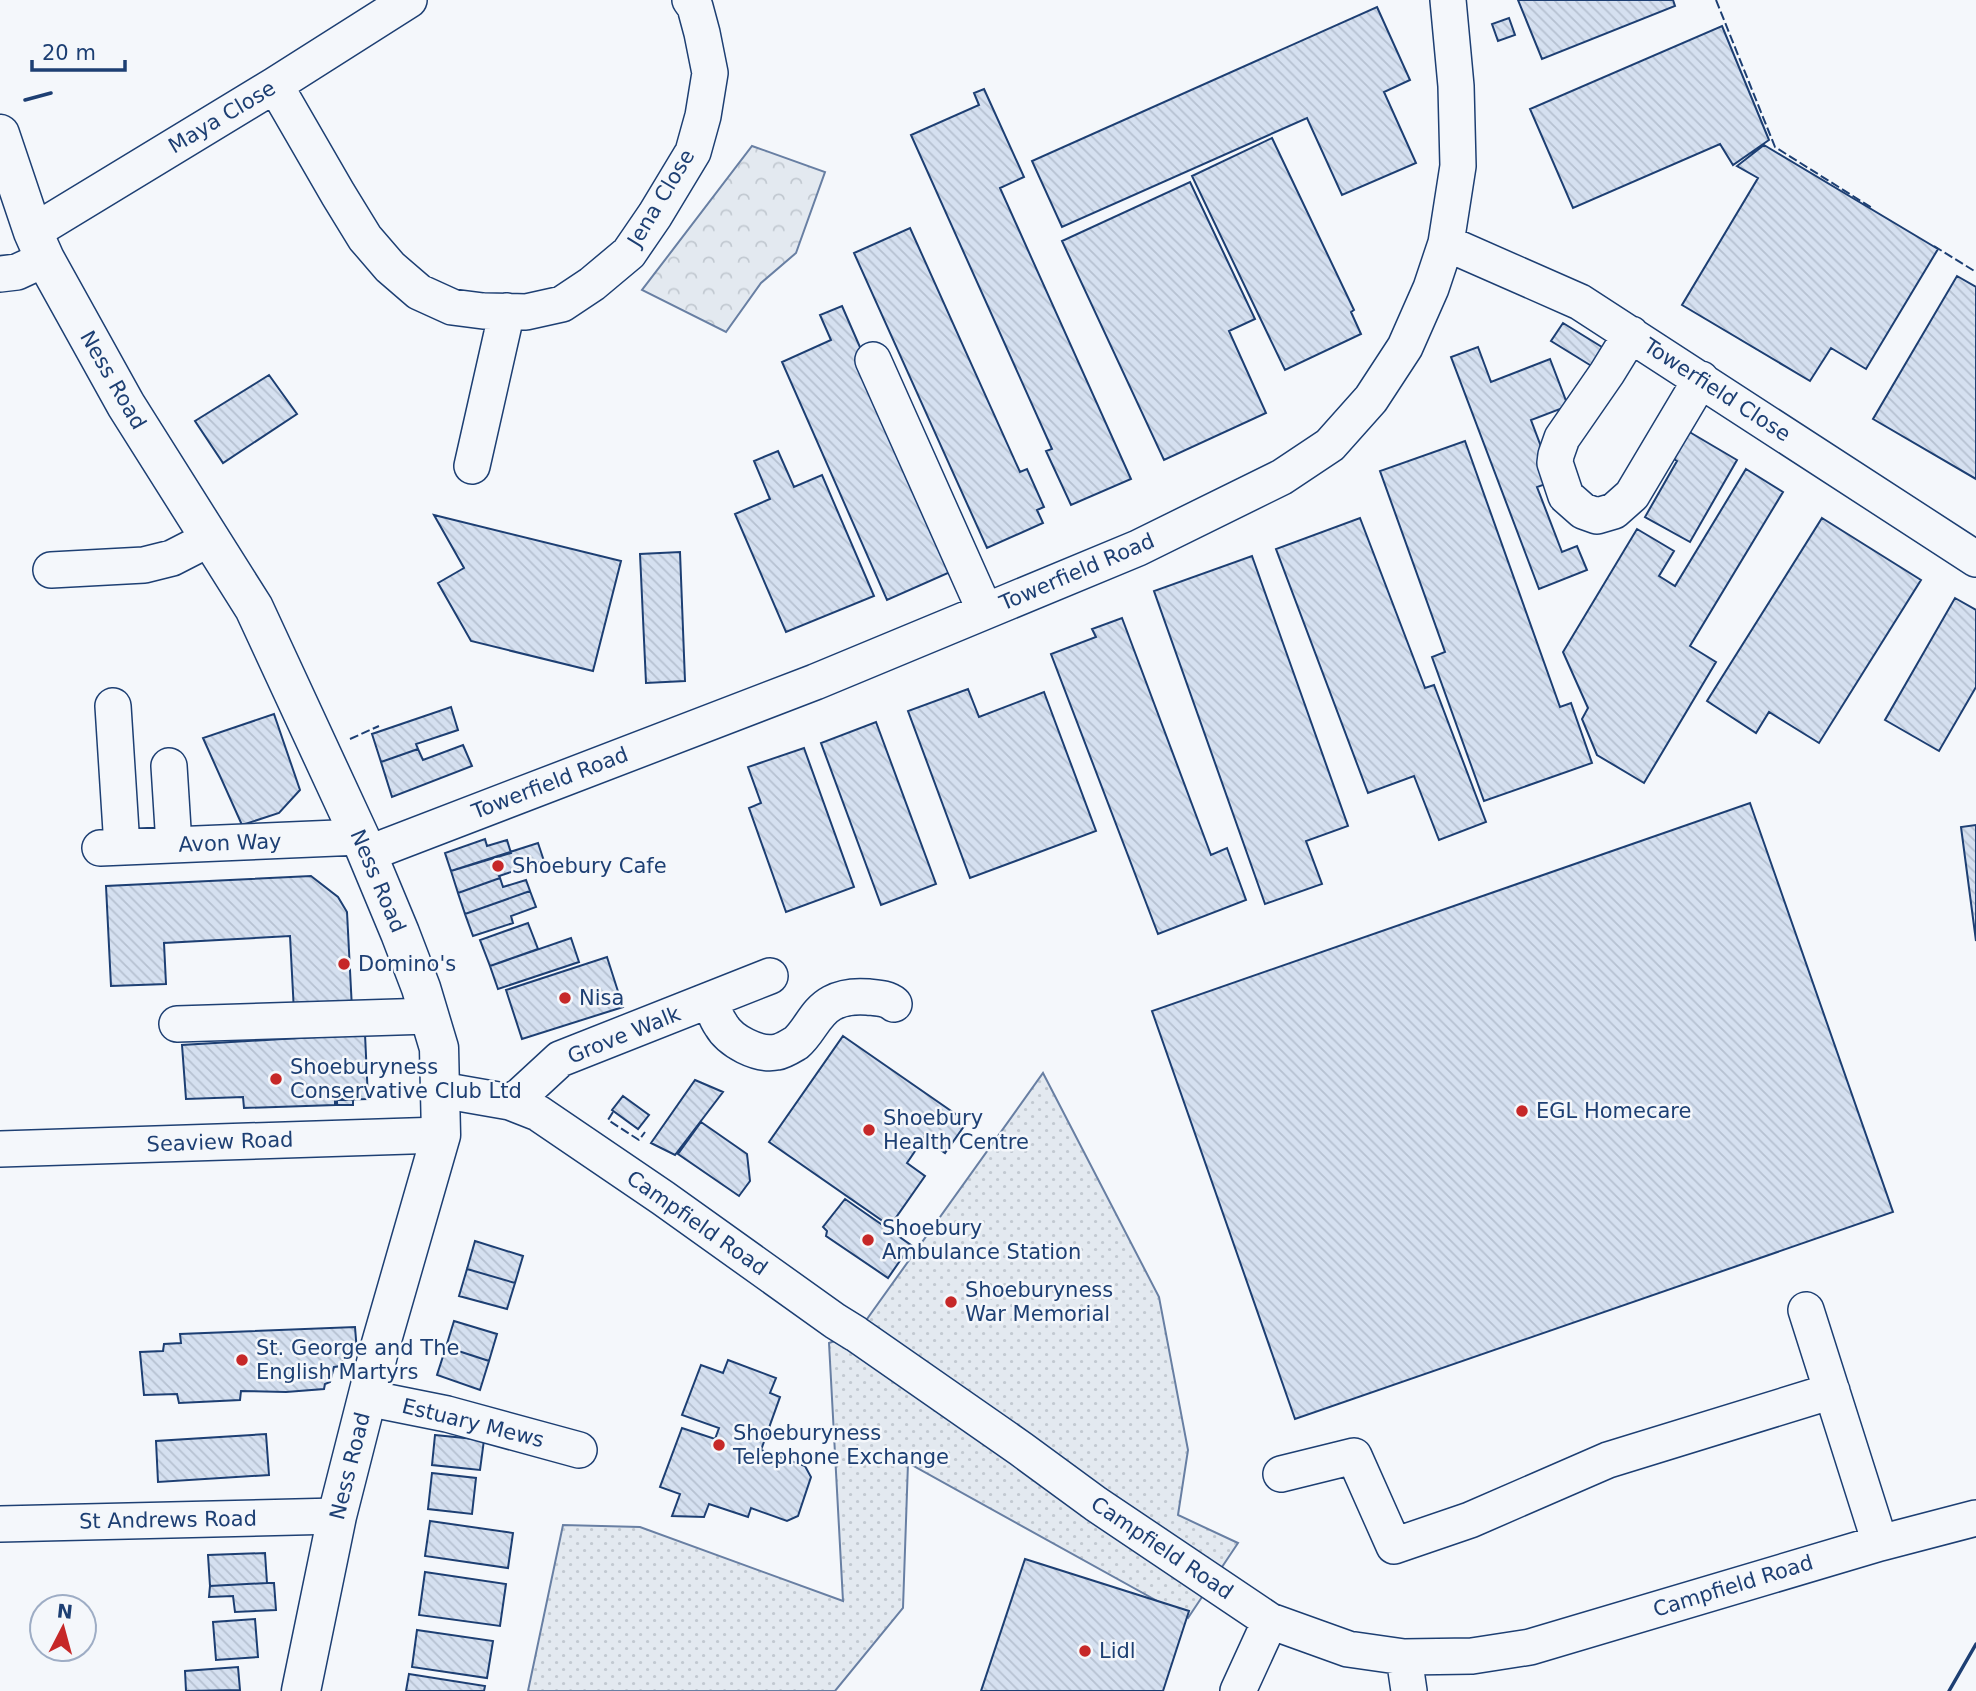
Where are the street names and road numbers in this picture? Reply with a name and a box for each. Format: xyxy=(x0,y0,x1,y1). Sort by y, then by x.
street label: Maya Close xyxy=(164,76,280,158)
street label: Jena Close xyxy=(622,145,699,253)
street label: Ness Road xyxy=(75,326,151,434)
street label: Towerfield Close xyxy=(1638,333,1795,446)
street label: Towerfield Road xyxy=(995,529,1158,616)
street label: Towerfield Road xyxy=(467,742,632,824)
street label: Ness Road xyxy=(345,826,411,936)
street label: Avon Way xyxy=(178,829,282,857)
street label: Grove Walk xyxy=(564,1001,685,1069)
street label: Seaview Road xyxy=(146,1127,294,1157)
street label: Campfield Road xyxy=(622,1166,772,1280)
street label: Estuary Mews xyxy=(400,1394,546,1452)
street label: Ness Road xyxy=(325,1410,375,1522)
street label: Campfield Road xyxy=(1086,1492,1238,1604)
street label: St Andrews Road xyxy=(79,1506,257,1534)
street label: Campfield Road xyxy=(1650,1550,1816,1622)

